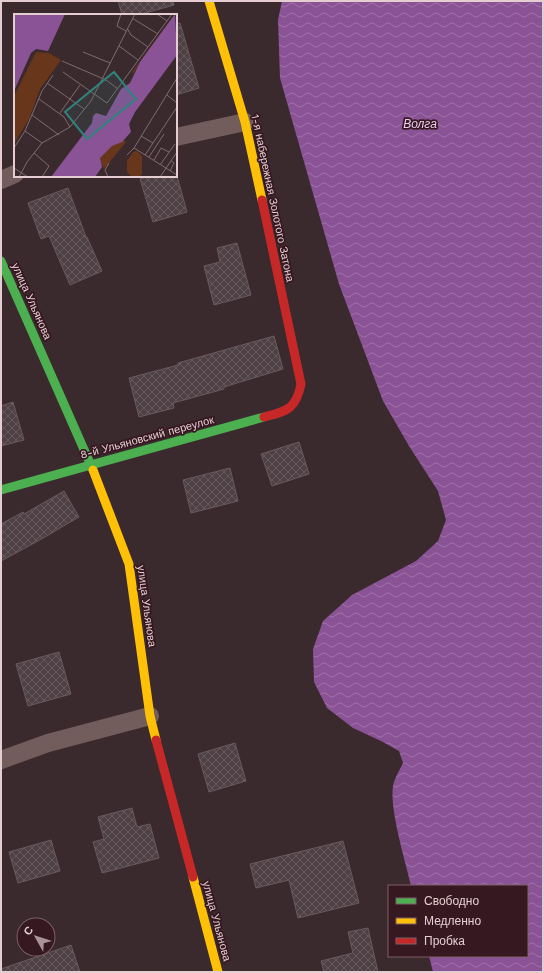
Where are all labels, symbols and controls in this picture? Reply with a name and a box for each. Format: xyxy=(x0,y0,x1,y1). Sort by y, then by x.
inset map xyxy=(14,14,177,177)
street label: 1-я набережная Золотого Затона xyxy=(248,113,297,284)
water label: Волга xyxy=(403,117,437,131)
street label: улица Ульянова xyxy=(9,261,55,342)
street label: 8-й Ульяновский переулок xyxy=(79,413,216,462)
street label: улица Ульянова xyxy=(134,564,159,649)
street label: улица Ульянова xyxy=(200,880,234,963)
legend xyxy=(388,885,528,957)
text: Свободно xyxy=(424,894,479,908)
text: Медленно xyxy=(424,914,481,928)
north arrow xyxy=(16,917,56,957)
text: С xyxy=(21,924,36,938)
text: Пробка xyxy=(424,934,465,948)

